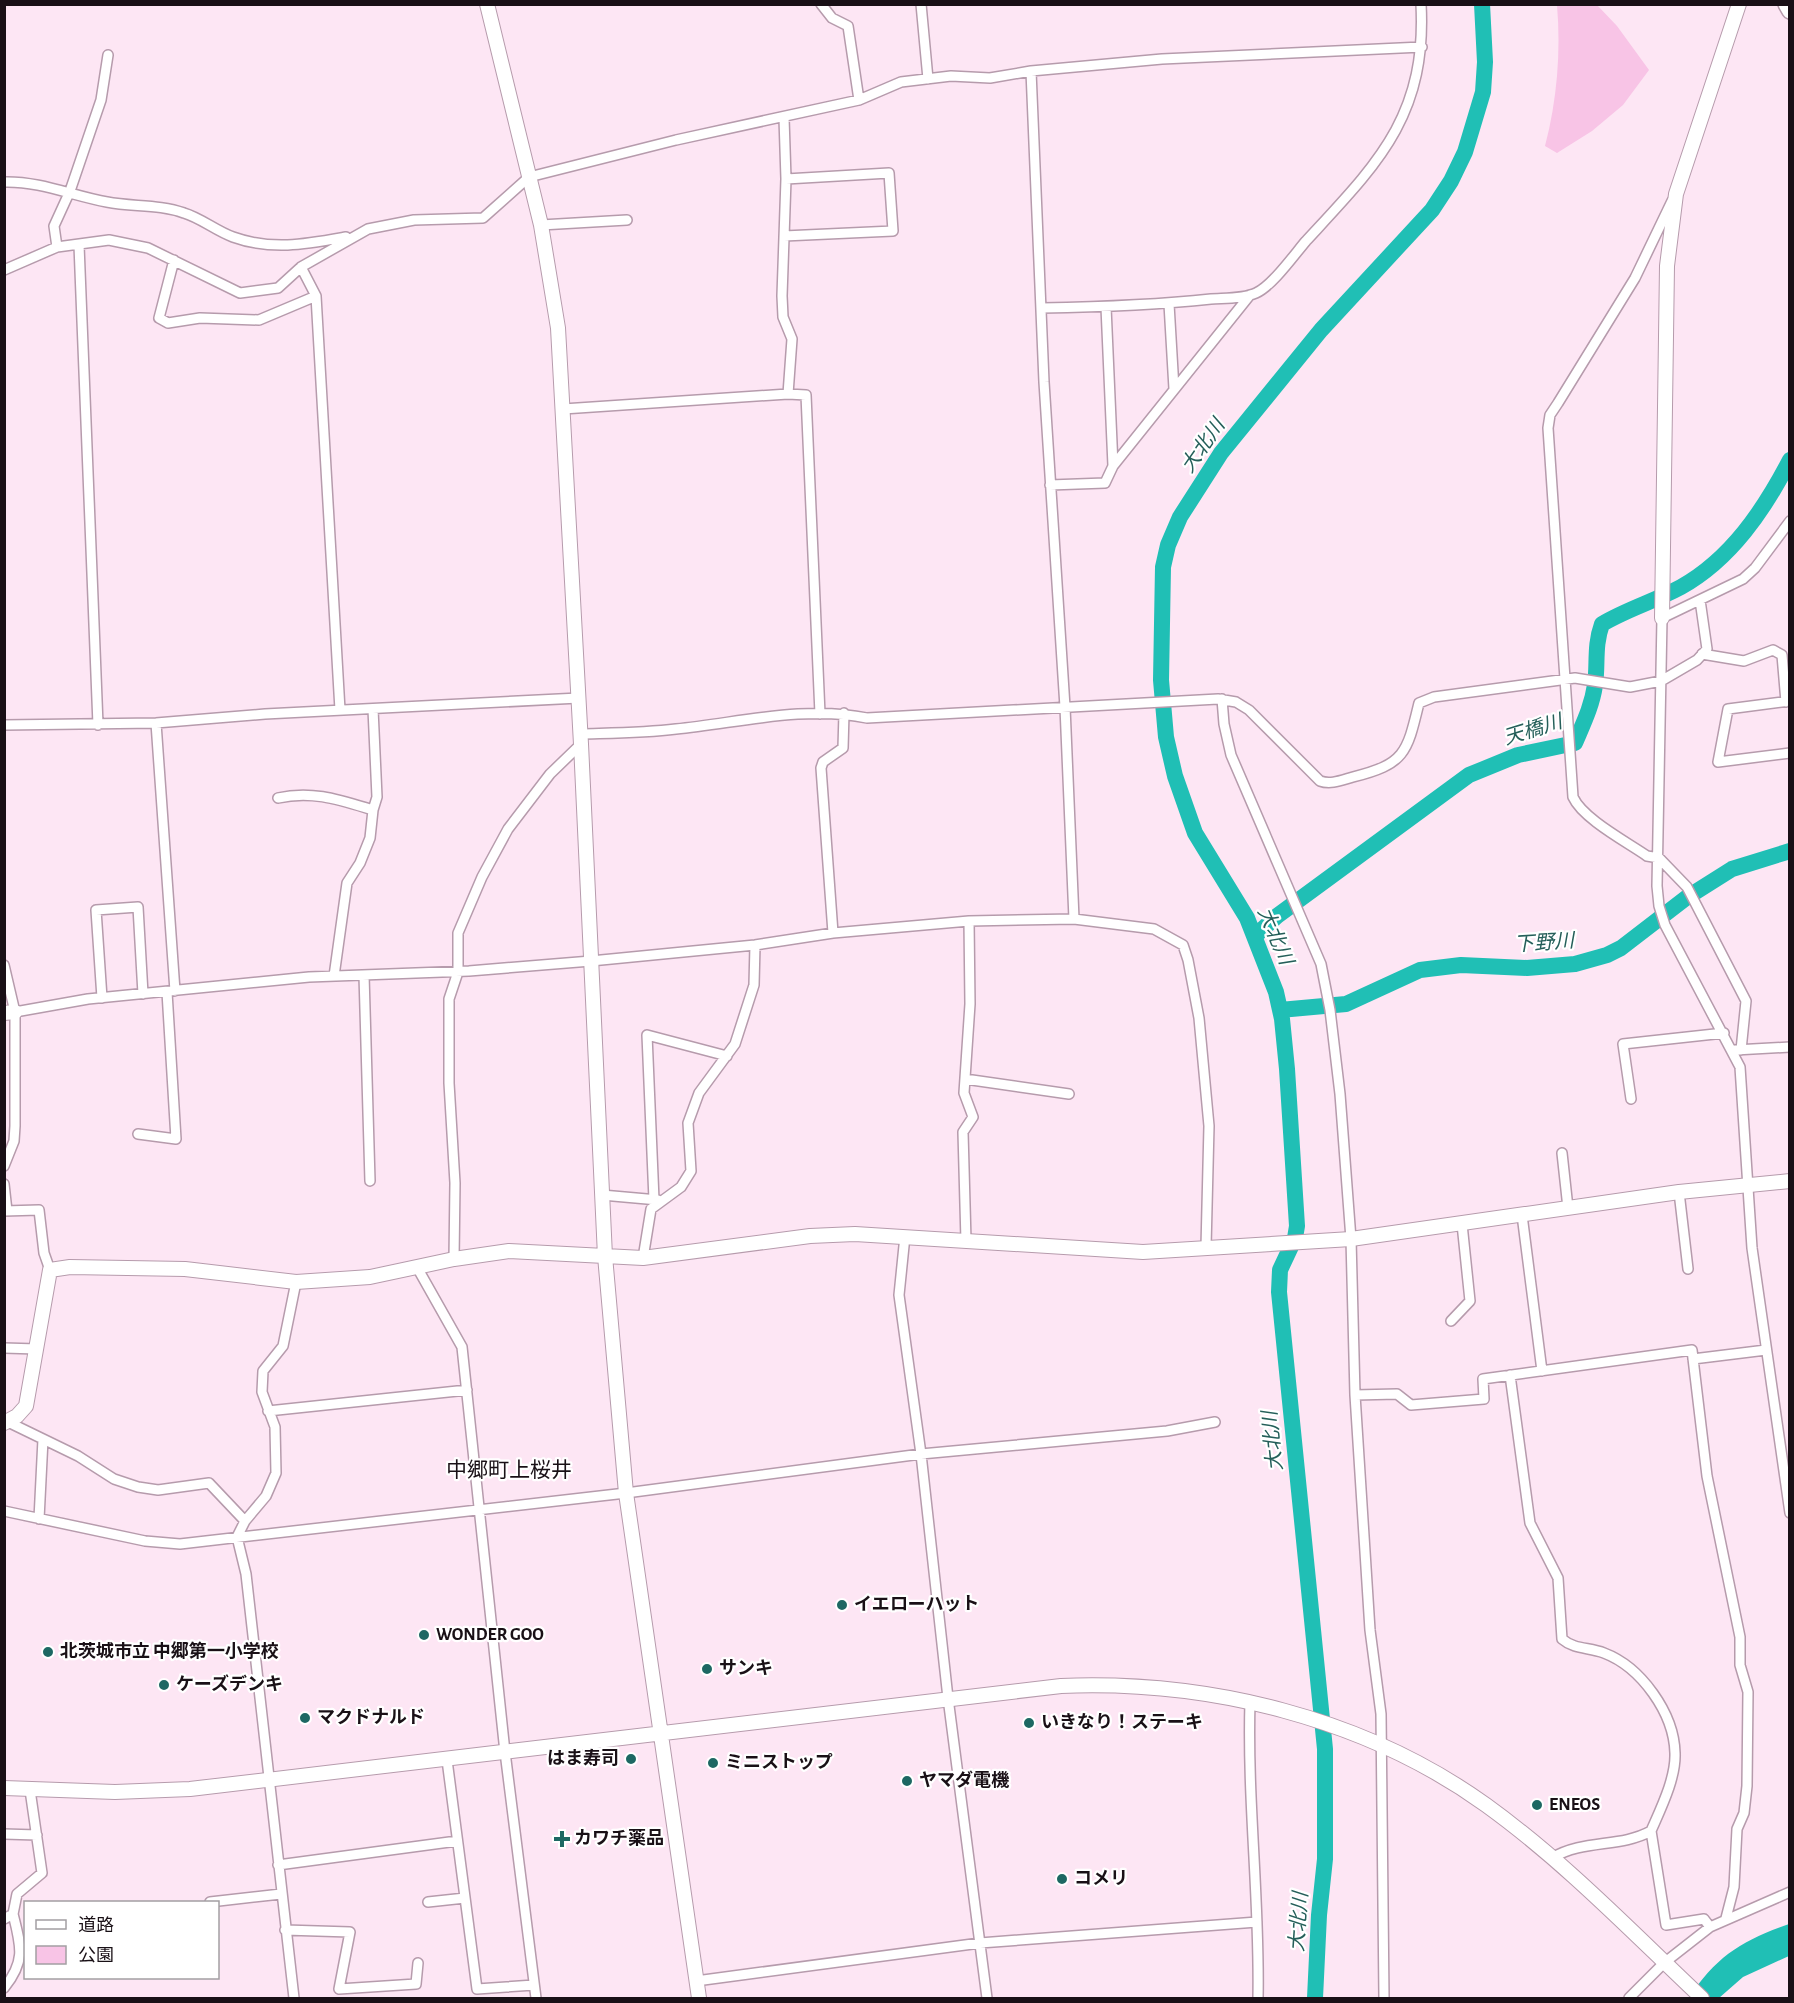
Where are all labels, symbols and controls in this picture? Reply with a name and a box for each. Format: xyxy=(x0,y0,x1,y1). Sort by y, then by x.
water label: 大北川 xyxy=(1177,413,1230,476)
water label: 天橋川 xyxy=(1501,710,1567,748)
water label: 大北川 xyxy=(1254,904,1298,969)
water label: 下野川 xyxy=(1513,931,1577,955)
water label: 大北川 xyxy=(1259,1408,1286,1472)
district label: 中郷町上桜井 xyxy=(446,1459,572,1481)
place label: イエローハット xyxy=(854,1595,979,1614)
marker: イエローハット xyxy=(835,1598,849,1612)
place label: WONDER GOO xyxy=(436,1626,544,1644)
marker: WONDER GOO xyxy=(417,1628,431,1642)
place label: 北茨城市立 中郷第一小学校 xyxy=(60,1641,279,1661)
marker: 北茨城市立 中郷第一小学校 xyxy=(41,1645,55,1659)
place label: サンキ xyxy=(719,1659,773,1678)
marker: サンキ xyxy=(700,1662,714,1676)
place label: ケーズデンキ xyxy=(176,1674,283,1694)
marker: ケーズデンキ xyxy=(157,1678,171,1692)
place label: マクドナルド xyxy=(317,1708,425,1727)
marker: マクドナルド xyxy=(298,1711,312,1725)
place label: いきなり！ステーキ xyxy=(1041,1712,1203,1732)
marker: いきなり！ステーキ xyxy=(1022,1716,1036,1730)
place label: はま寿司 xyxy=(547,1748,619,1768)
marker: はま寿司 xyxy=(624,1752,638,1766)
place label: ミニストップ xyxy=(725,1753,833,1772)
marker: ミニストップ xyxy=(706,1756,720,1770)
place label: ヤマダ電機 xyxy=(919,1770,1010,1790)
marker: ヤマダ電機 xyxy=(900,1774,914,1788)
place label: ENEOS xyxy=(1549,1796,1600,1814)
marker: ENEOS xyxy=(1530,1798,1544,1812)
place label: カワチ薬品 xyxy=(574,1829,664,1848)
marker: カワチ薬品 xyxy=(555,1832,569,1846)
place label: コメリ xyxy=(1074,1869,1128,1888)
marker: コメリ xyxy=(1055,1872,1069,1886)
water label: 大北川 xyxy=(1286,1889,1311,1953)
legend xyxy=(24,1901,219,1979)
text: 道路 xyxy=(78,1915,114,1935)
text: 公園 xyxy=(78,1946,114,1965)

